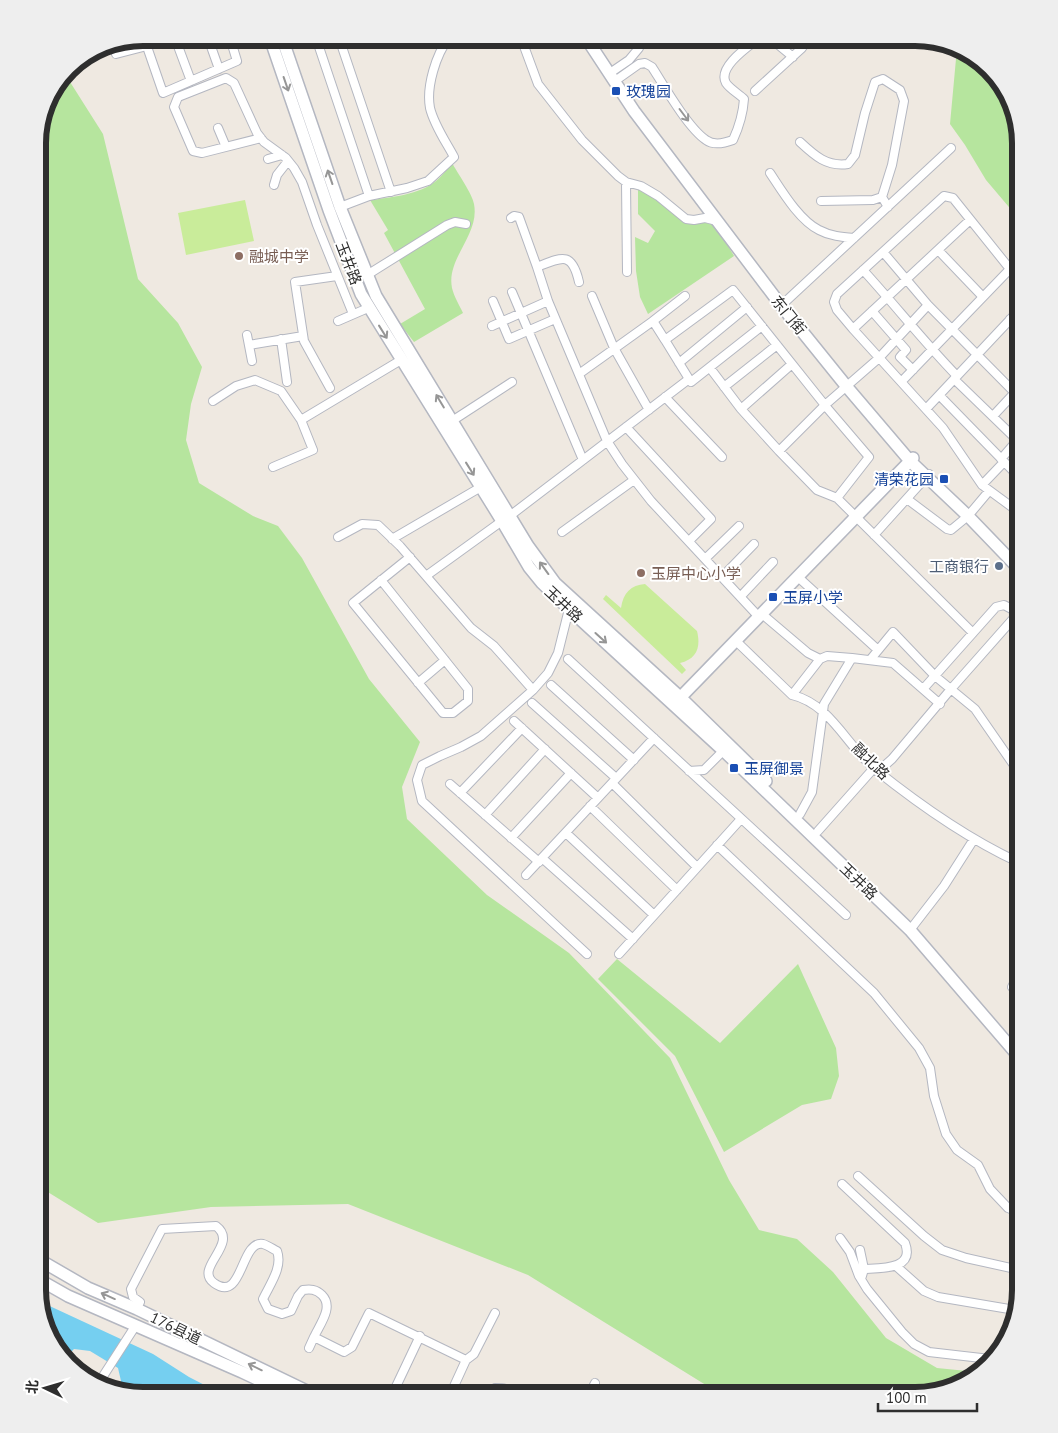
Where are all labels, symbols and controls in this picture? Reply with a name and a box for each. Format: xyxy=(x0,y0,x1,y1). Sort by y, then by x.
one-way arrow xyxy=(282,75,291,91)
place label: 玫瑰园 xyxy=(626,82,671,101)
marker: 玫瑰园 xyxy=(610,85,622,97)
one-way arrow xyxy=(679,108,689,122)
one-way arrow xyxy=(325,170,334,185)
street label: 玉井路 xyxy=(332,239,366,287)
place label: 融城中学 xyxy=(249,247,309,266)
marker: 融城中学 xyxy=(233,250,245,262)
street label: 东门街 xyxy=(767,292,811,338)
one-way arrow xyxy=(379,324,389,338)
one-way arrow xyxy=(434,394,444,408)
one-way arrow xyxy=(465,462,475,476)
place label: 清荣花园 xyxy=(874,470,934,489)
marker: 清荣花园 xyxy=(938,473,950,485)
place label: 工商银行 xyxy=(929,557,989,576)
marker: 工商银行 xyxy=(993,560,1005,572)
one-way arrow xyxy=(539,562,550,575)
place label: 玉屏中心小学 xyxy=(651,564,741,583)
marker: 玉屏中心小学 xyxy=(635,567,647,579)
street label: 玉井路 xyxy=(541,582,587,626)
place label: 玉屏小学 xyxy=(783,588,843,607)
marker: 玉屏小学 xyxy=(767,591,779,603)
one-way arrow xyxy=(594,632,607,644)
street label: 融北路 xyxy=(848,739,894,783)
place label: 玉屏御景 xyxy=(744,759,804,778)
marker: 玉屏御景 xyxy=(728,762,740,774)
street label: 玉井路 xyxy=(836,859,882,903)
one-way arrow xyxy=(101,1291,116,1301)
street label: 176县道 xyxy=(147,1308,205,1348)
one-way arrow xyxy=(248,1361,263,1371)
north arrow xyxy=(20,1363,70,1413)
text: 北 xyxy=(22,1379,42,1395)
scale bar xyxy=(878,1380,977,1412)
text: 100 m xyxy=(886,1388,927,1407)

